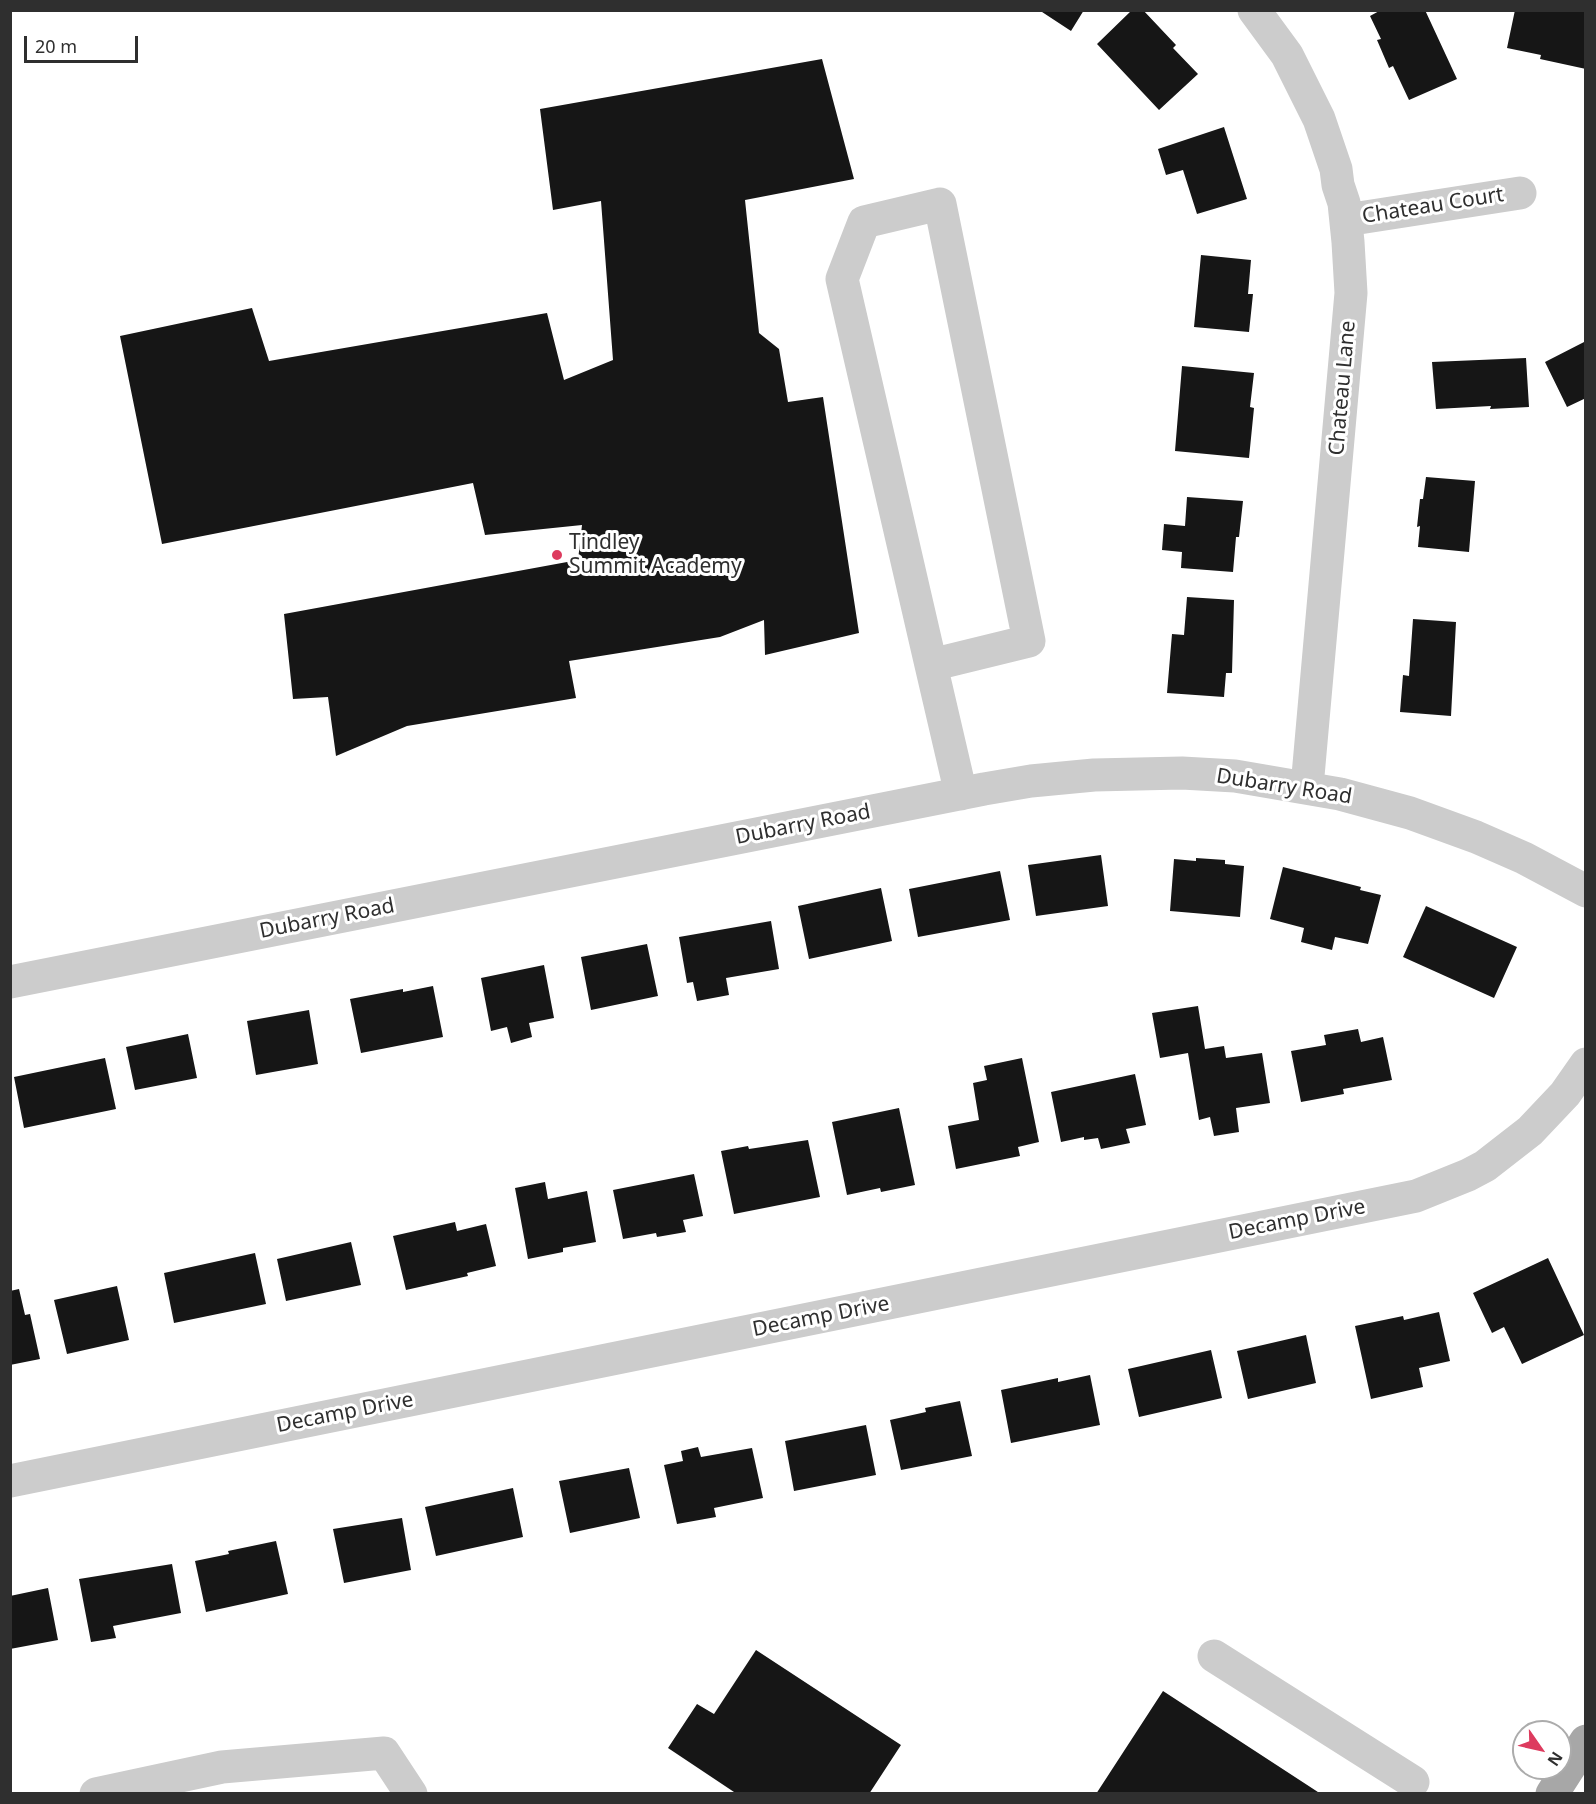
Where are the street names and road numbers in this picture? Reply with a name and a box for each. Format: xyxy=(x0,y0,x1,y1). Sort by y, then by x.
street label: Chateau Court xyxy=(1360,182,1506,230)
street label: Chateau Lane xyxy=(1325,320,1361,456)
street label: Dubarry Road xyxy=(1214,764,1354,810)
street label: Dubarry Road xyxy=(733,800,873,850)
street label: Dubarry Road xyxy=(257,894,397,944)
street label: Decamp Drive xyxy=(1226,1194,1368,1246)
street label: Decamp Drive xyxy=(750,1291,892,1343)
street label: Decamp Drive xyxy=(274,1387,416,1439)

